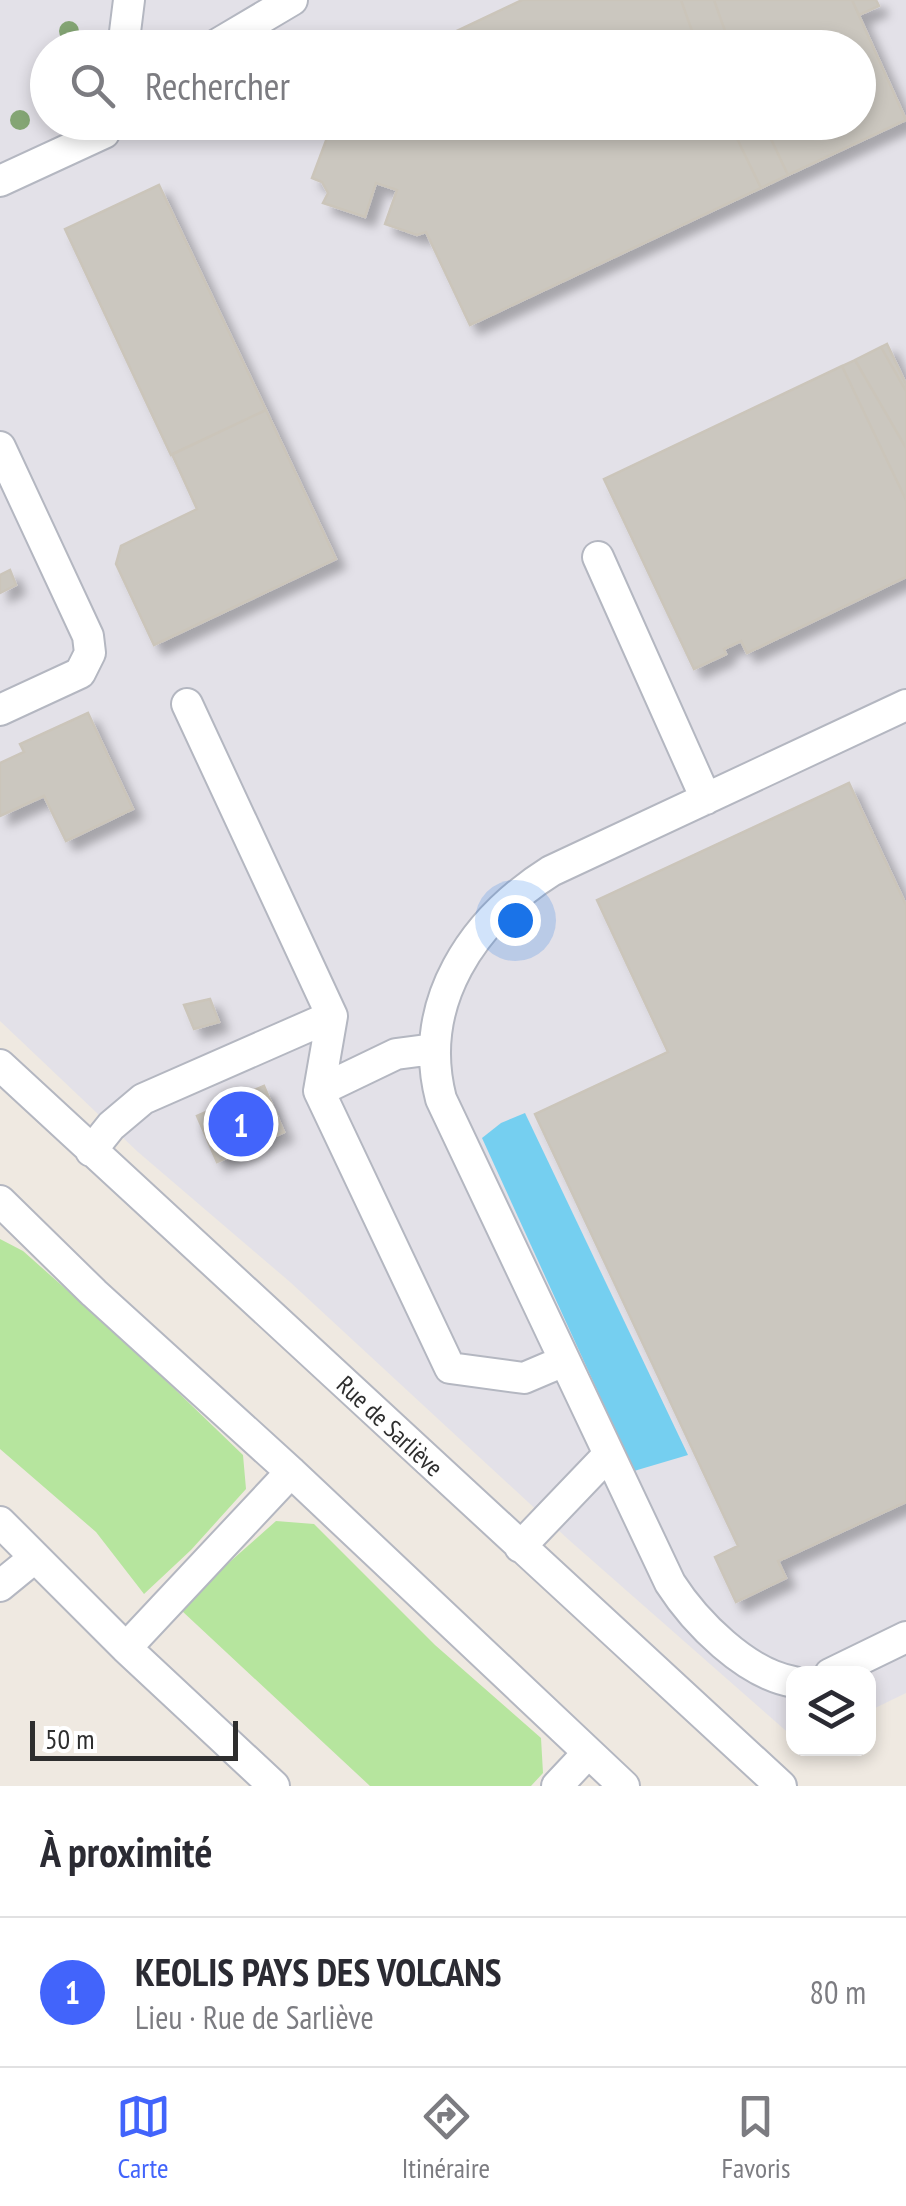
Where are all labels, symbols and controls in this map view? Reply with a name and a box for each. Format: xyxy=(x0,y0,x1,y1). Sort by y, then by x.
search box xyxy=(30,30,876,140)
icon: search xyxy=(65,58,120,113)
text: Rechercher xyxy=(145,61,290,110)
your location xyxy=(490,895,541,946)
pin: 1 xyxy=(208,1086,274,1162)
street label: Rue de Sarliève xyxy=(330,1369,450,1483)
map controls xyxy=(786,1666,876,1756)
button: layers xyxy=(786,1666,876,1756)
scale bar xyxy=(30,1716,238,1760)
text: 50 m xyxy=(45,1720,94,1757)
text: À proximité xyxy=(40,1824,212,1879)
text: KEOLIS PAYS DES VOLCANS xyxy=(135,1947,501,1996)
text: 1 xyxy=(65,1971,80,2013)
text: 80 m xyxy=(810,1971,866,2013)
text: Lieu · Rue de Sarliève xyxy=(135,1996,374,2038)
tab: Carte xyxy=(116,2089,171,2186)
tab: Itinéraire xyxy=(402,2089,490,2186)
tab: Favoris xyxy=(721,2089,790,2186)

